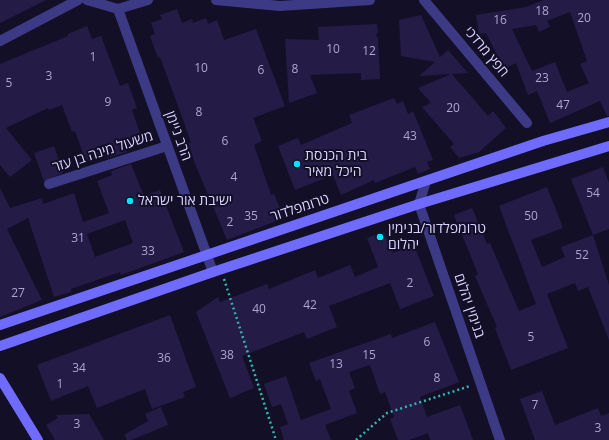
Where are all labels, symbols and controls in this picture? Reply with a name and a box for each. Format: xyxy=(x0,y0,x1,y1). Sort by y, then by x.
house number: 18 xyxy=(535,5,549,19)
house number: 20 xyxy=(577,12,591,26)
house number: 16 xyxy=(493,14,507,28)
street label: חפץ מרדכי xyxy=(460,23,512,81)
house number: 10 xyxy=(326,43,340,57)
house number: 12 xyxy=(362,45,376,59)
house number: 1 xyxy=(90,51,96,65)
house number: 10 xyxy=(194,62,208,76)
house number: 8 xyxy=(292,63,298,77)
house number: 6 xyxy=(258,64,264,78)
house number: 3 xyxy=(46,70,52,84)
house number: 23 xyxy=(535,72,549,86)
house number: 5 xyxy=(6,77,12,91)
house number: 9 xyxy=(105,96,111,110)
house number: 47 xyxy=(556,99,570,113)
house number: 20 xyxy=(446,102,460,116)
house number: 8 xyxy=(196,106,202,120)
street label: הרב ניימן xyxy=(161,109,195,163)
street label: משעול מינה בן עזר xyxy=(51,128,155,176)
house number: 43 xyxy=(403,130,417,144)
house number: 6 xyxy=(222,135,228,149)
place label: בית הכנסת היכל מאיר xyxy=(305,148,367,180)
marker: בית הכנסת היכל מאיר xyxy=(292,159,302,169)
house number: 4 xyxy=(231,171,237,185)
house number: 54 xyxy=(586,187,600,201)
street label: טרומפלדור xyxy=(269,191,331,225)
place label: ישיבת אור ישראל xyxy=(138,193,232,209)
marker: ישיבת אור ישראל xyxy=(125,196,135,206)
house number: 35 xyxy=(244,210,258,224)
house number: 50 xyxy=(524,210,538,224)
house number: 2 xyxy=(227,216,233,230)
place label: טרומפלדור/בנימין יהלום xyxy=(388,221,486,254)
house number: 31 xyxy=(71,232,85,246)
marker: טרומפלדור/בנימין יהלום xyxy=(375,232,385,242)
house number: 33 xyxy=(141,245,155,259)
house number: 52 xyxy=(575,249,589,263)
street label: בנימין יהלום xyxy=(450,272,488,340)
house number: 2 xyxy=(407,277,413,291)
house number: 27 xyxy=(11,287,25,301)
house number: 42 xyxy=(303,299,317,313)
house number: 40 xyxy=(252,303,266,317)
house number: 5 xyxy=(528,331,534,345)
house number: 6 xyxy=(424,336,430,350)
house number: 38 xyxy=(220,349,234,363)
house number: 15 xyxy=(362,349,376,363)
house number: 36 xyxy=(157,352,171,366)
house number: 13 xyxy=(329,358,343,372)
house number: 34 xyxy=(72,362,86,376)
house number: 8 xyxy=(434,372,440,386)
house number: 1 xyxy=(57,378,63,392)
house number: 7 xyxy=(532,399,538,413)
house number: 3 xyxy=(74,418,80,432)
house number: 3 xyxy=(595,422,601,436)

